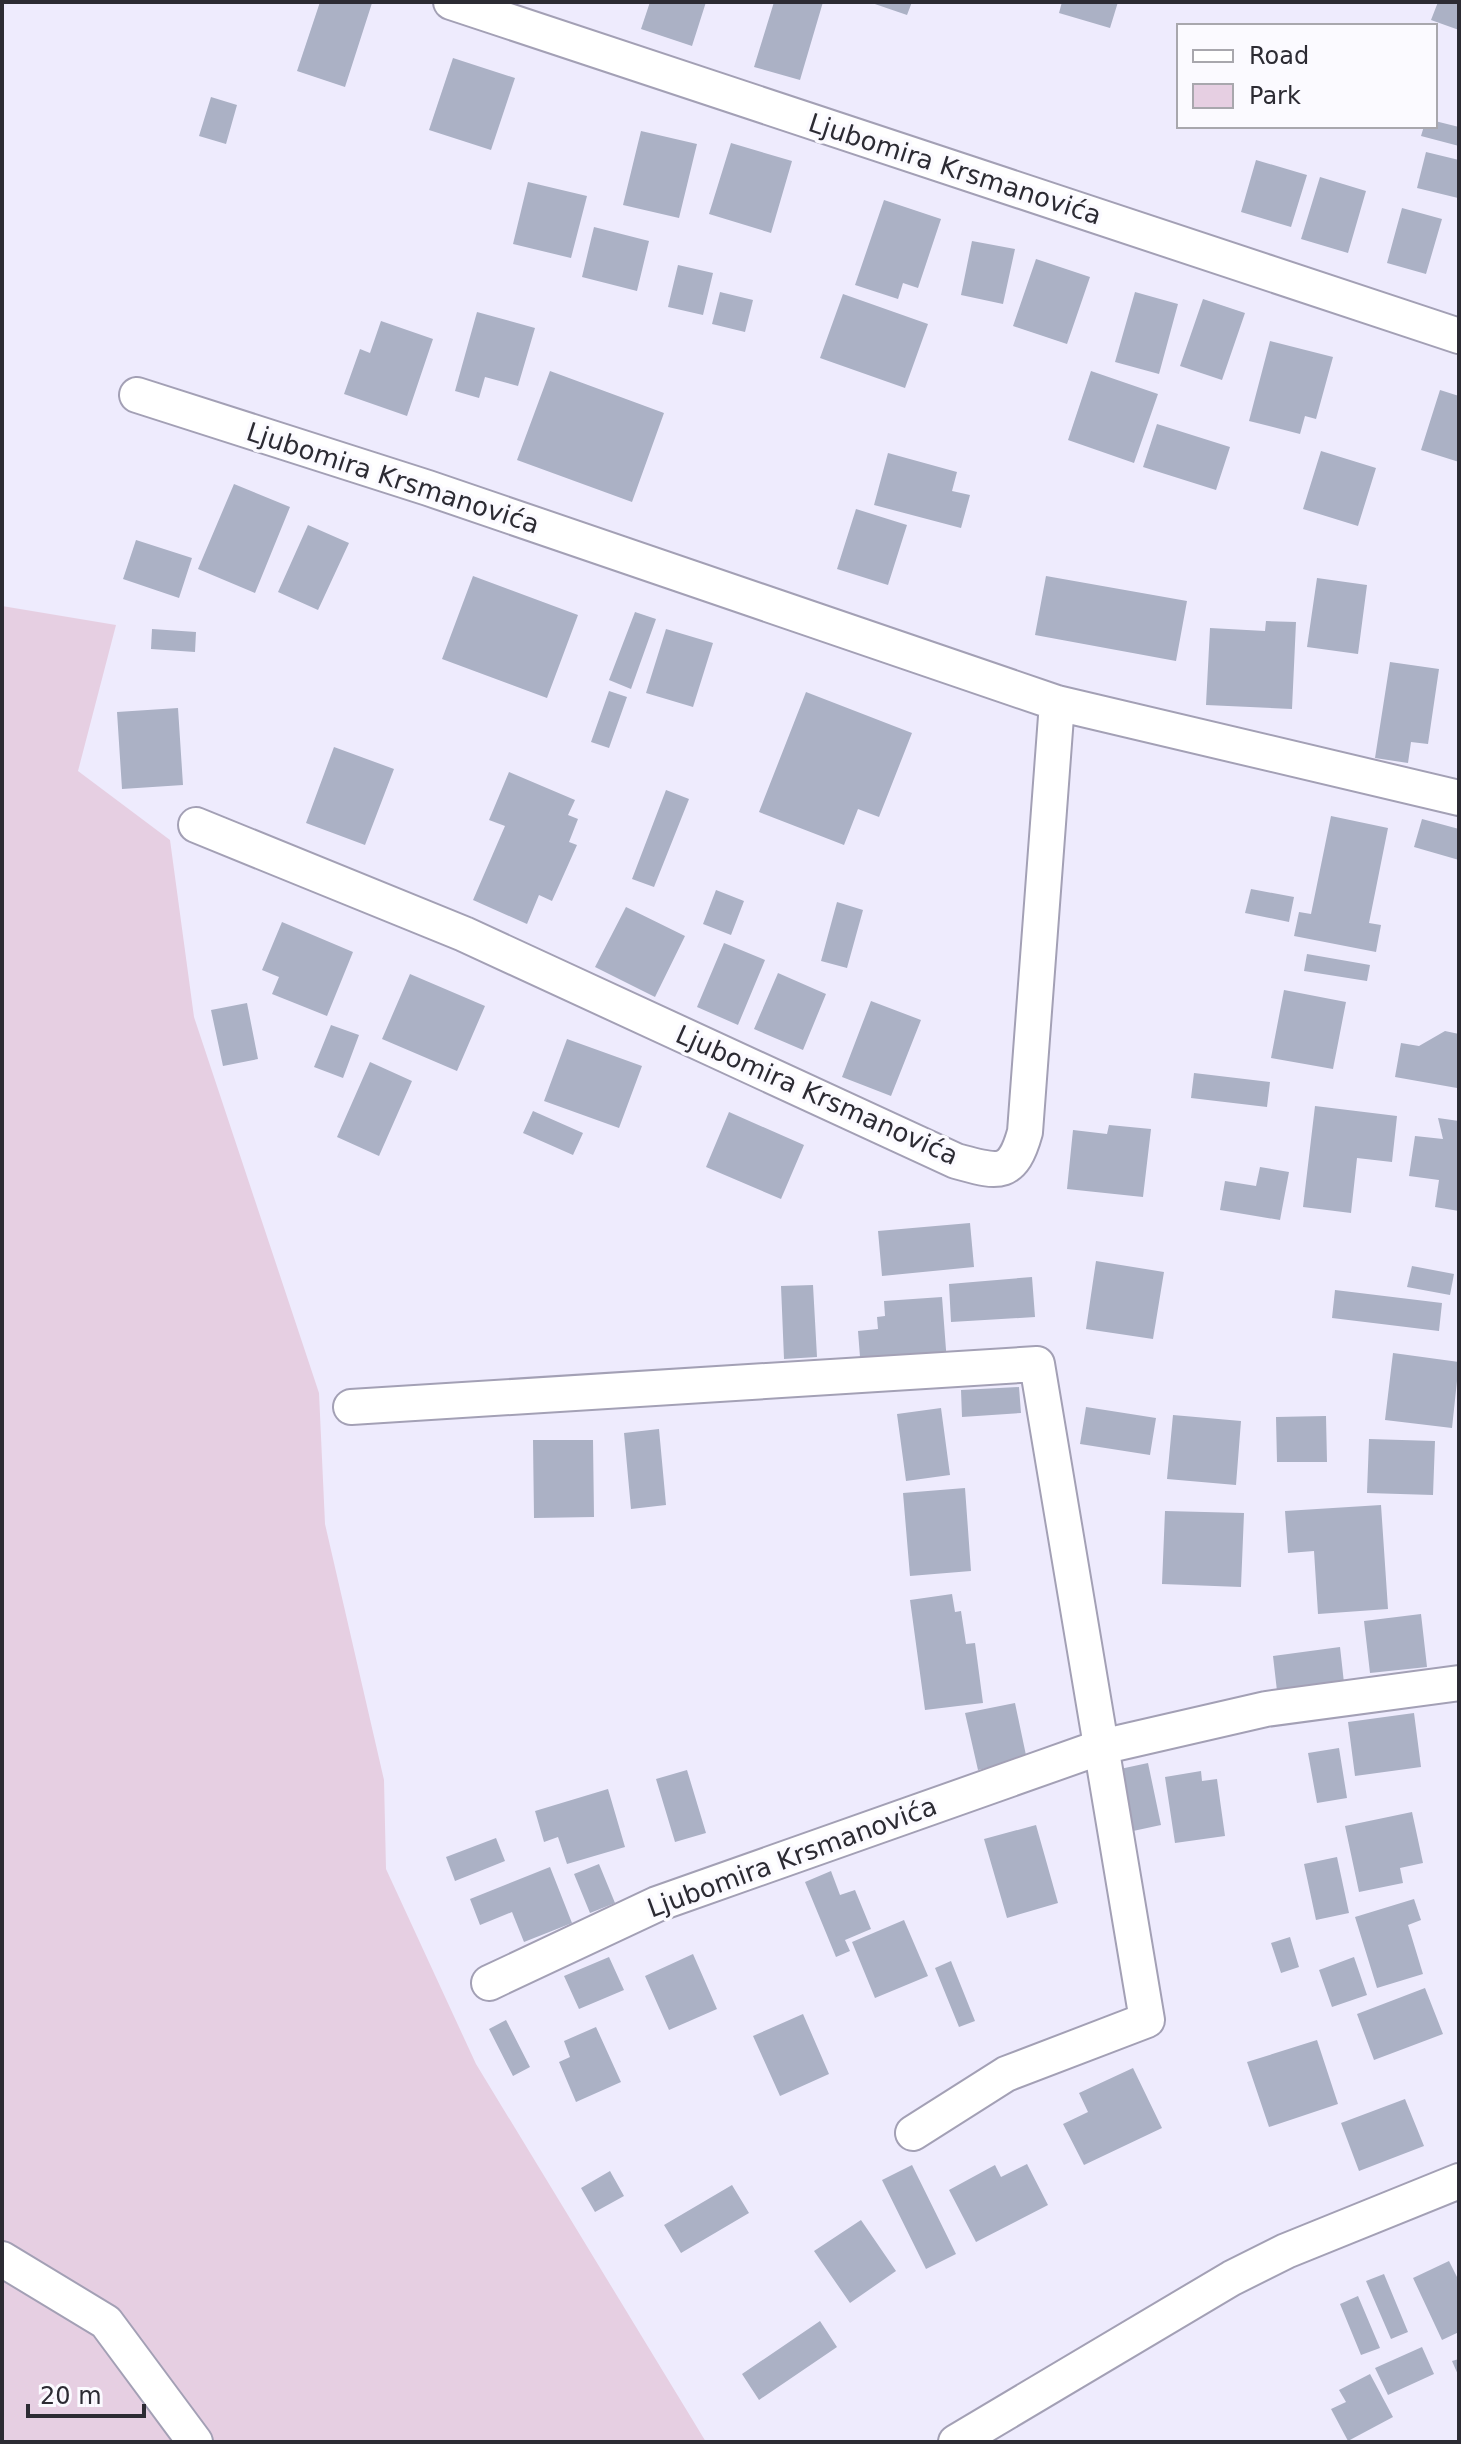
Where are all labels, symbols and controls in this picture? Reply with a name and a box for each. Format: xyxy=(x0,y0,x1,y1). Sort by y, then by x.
legend xyxy=(1177,24,1437,128)
text: Road xyxy=(1249,42,1309,70)
text: Park xyxy=(1249,82,1301,110)
street label: Ljubomira Krsmanovića xyxy=(805,107,1105,231)
street label: Ljubomira Krsmanovića xyxy=(243,416,543,540)
street label: Ljubomira Krsmanovića xyxy=(671,1019,963,1171)
street label: Ljubomira Krsmanovića xyxy=(643,1791,941,1923)
scale bar xyxy=(28,2368,144,2418)
text: 20 m xyxy=(40,2382,102,2410)

